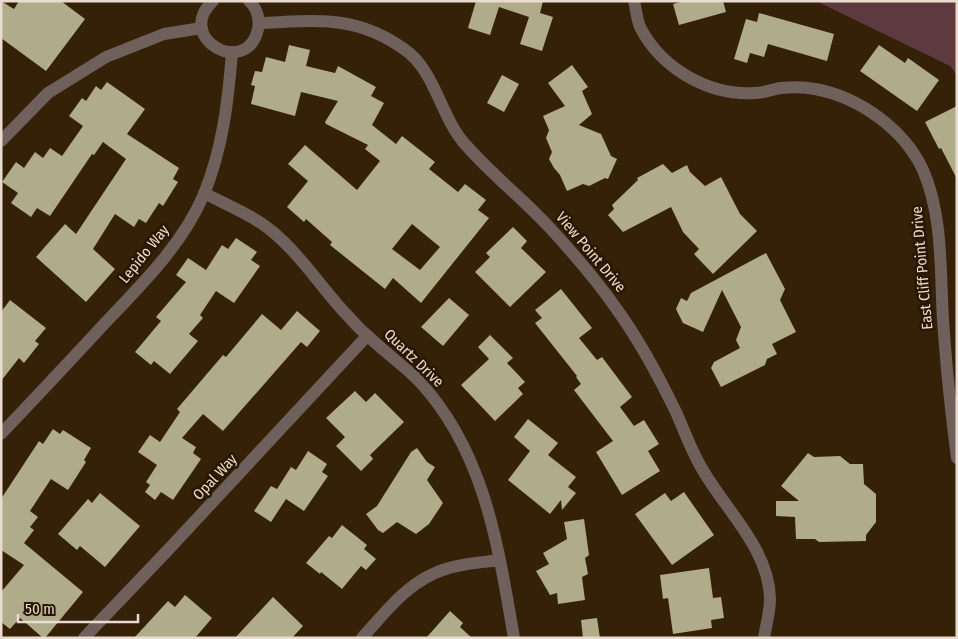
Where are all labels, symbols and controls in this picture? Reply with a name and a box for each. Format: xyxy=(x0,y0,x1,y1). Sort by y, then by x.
street label: East Cliff Point Drive xyxy=(908,205,936,331)
street label: View Point Drive xyxy=(552,208,630,296)
street label: Lepido Way xyxy=(115,221,173,287)
street label: Quartz Drive xyxy=(380,325,448,391)
street label: Opal Way xyxy=(189,450,241,504)
scale bar xyxy=(18,592,138,624)
text: 50 m xyxy=(25,600,55,618)

